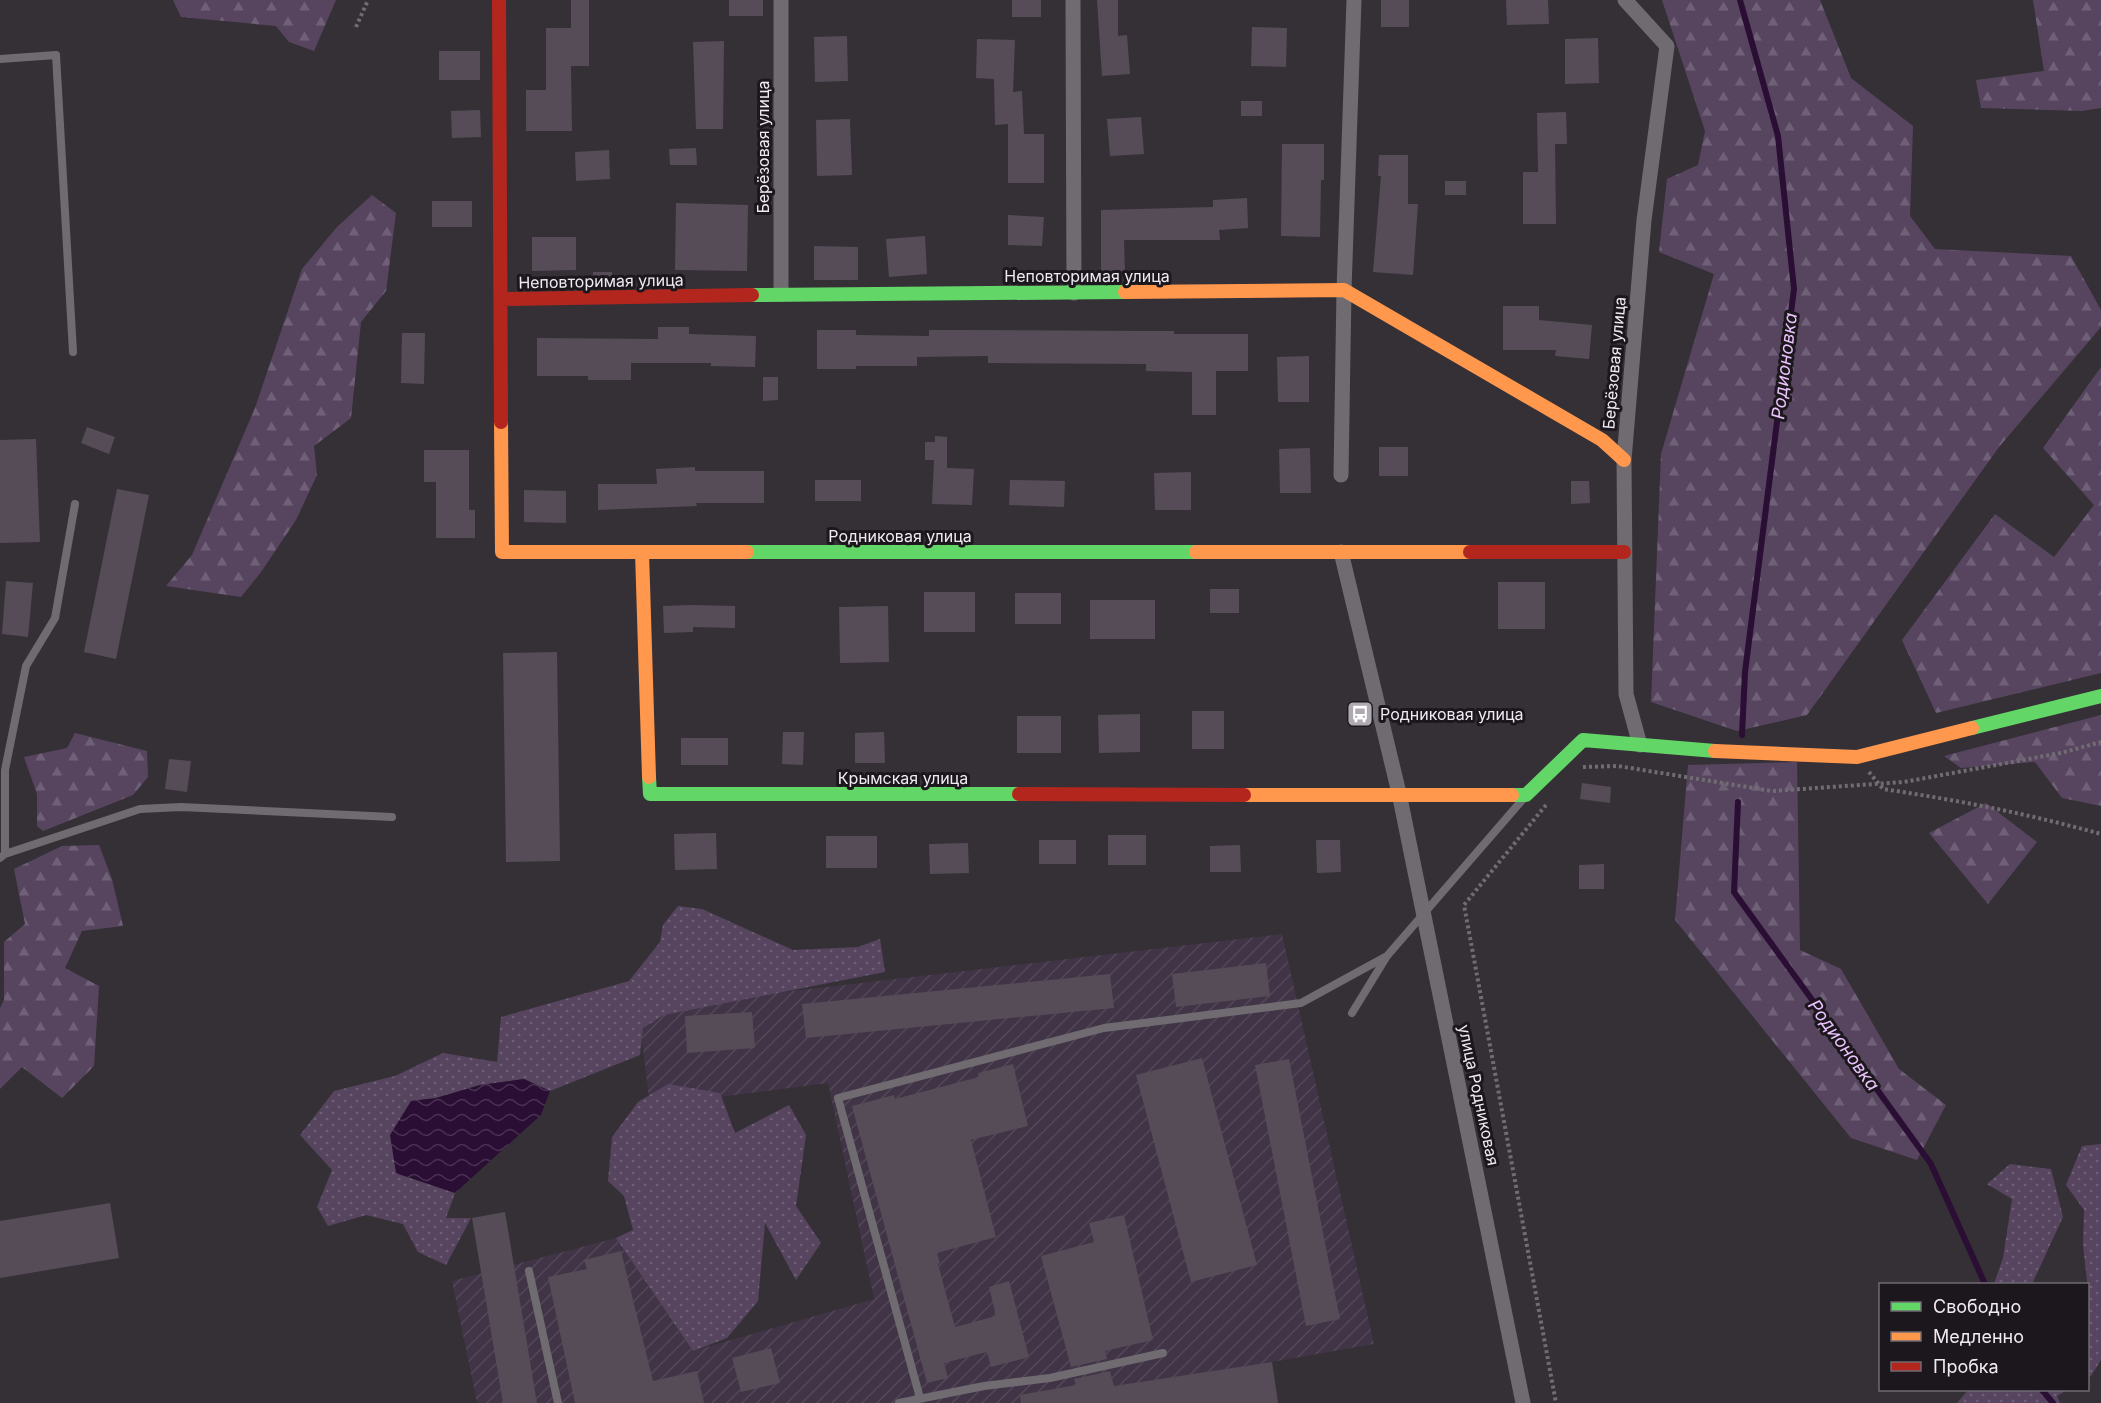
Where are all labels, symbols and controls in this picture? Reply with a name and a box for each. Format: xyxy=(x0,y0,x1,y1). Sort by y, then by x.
street label: Берёзовая улица xyxy=(753,80,773,214)
street label: Неповторимая улица xyxy=(1004,266,1170,286)
street label: Неповторимая улица xyxy=(518,270,684,292)
street label: Берёзовая улица xyxy=(1598,296,1630,430)
water label: Родионовка xyxy=(1767,311,1801,421)
street label: Родниковая улица xyxy=(828,526,972,546)
bus stop icon: Родниковая улица xyxy=(1345,699,1375,729)
place label: Родниковая улица xyxy=(1380,704,1523,724)
street label: Крымская улица xyxy=(838,768,968,788)
water label: Родионовка xyxy=(1804,995,1884,1095)
street label: улица Родниковая xyxy=(1454,1023,1504,1167)
legend xyxy=(1879,1283,2089,1391)
text: Свободно xyxy=(1933,1296,2021,1317)
text: Медленно xyxy=(1933,1326,2024,1347)
text: Пробка xyxy=(1933,1356,1999,1377)

